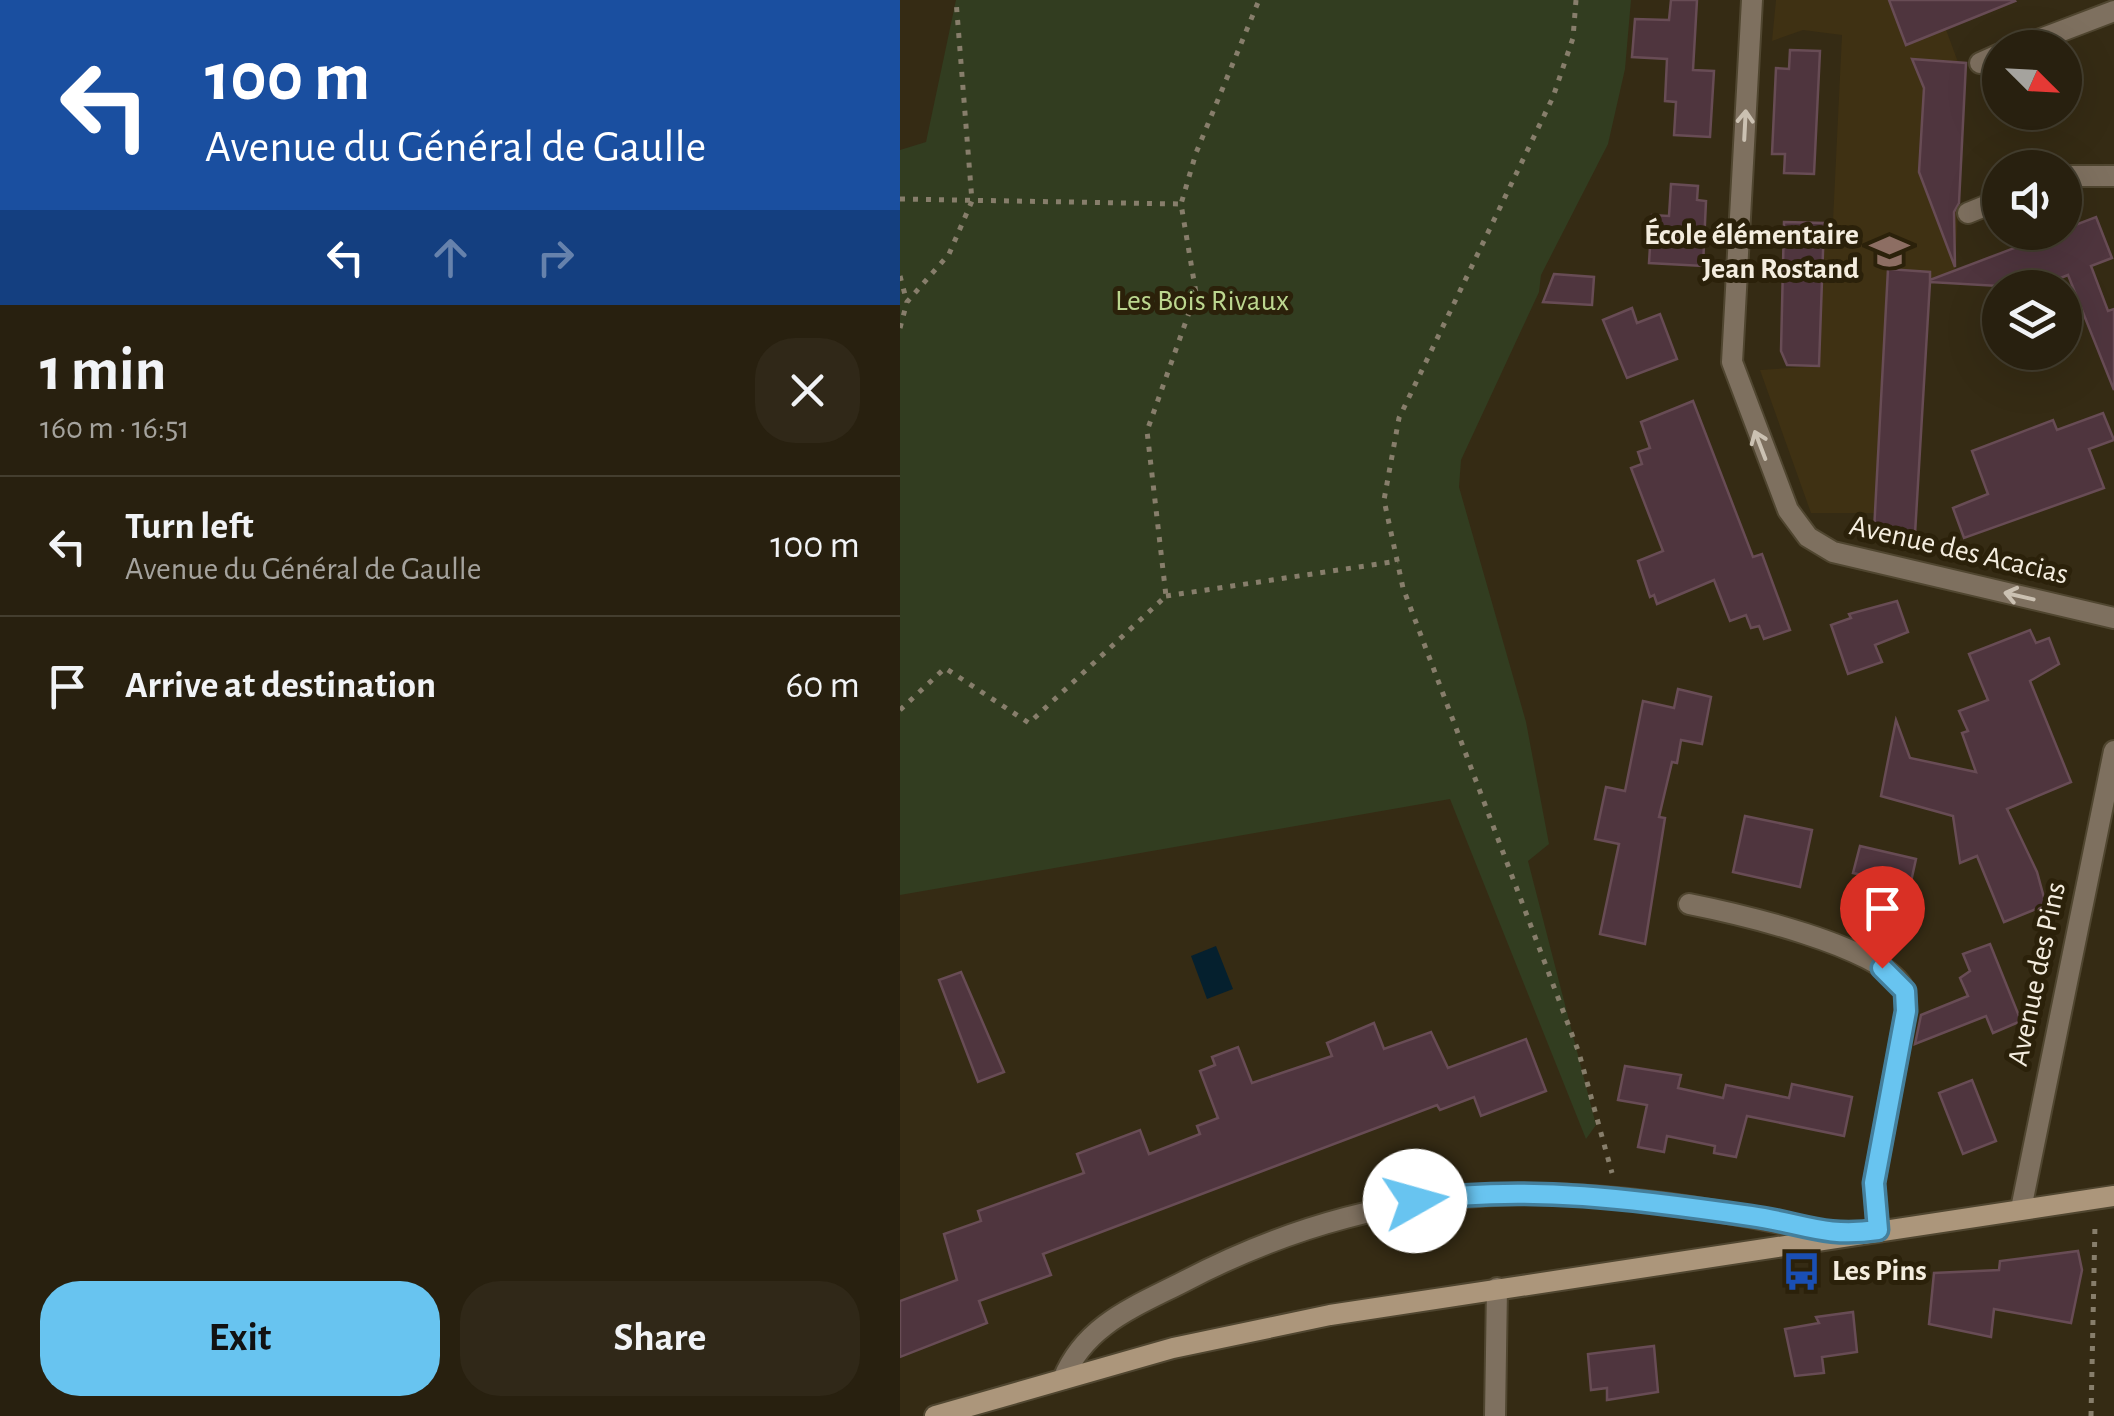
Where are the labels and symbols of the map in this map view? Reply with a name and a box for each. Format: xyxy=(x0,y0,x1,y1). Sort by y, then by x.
north arrow xyxy=(1982,30,2082,130)
one-way arrow xyxy=(1736,110,1755,142)
place label: École élémentaire Jean Rostand xyxy=(1644,217,1859,284)
school or university icon: École élémentaire Jean Rostand xyxy=(1868,231,1910,273)
park label: Les Bois Rivaux xyxy=(1115,286,1289,316)
one-way arrow xyxy=(1750,430,1768,461)
street label: Avenue des Acacias xyxy=(1847,510,2071,590)
one-way arrow xyxy=(2004,586,2036,604)
pin xyxy=(1840,866,1925,969)
street label: Avenue des Pins xyxy=(2003,879,2071,1069)
position arrow xyxy=(1363,1149,1467,1253)
bus stop icon: Les Pins xyxy=(1781,1250,1823,1292)
place label: Les Pins xyxy=(1832,1256,1927,1286)

